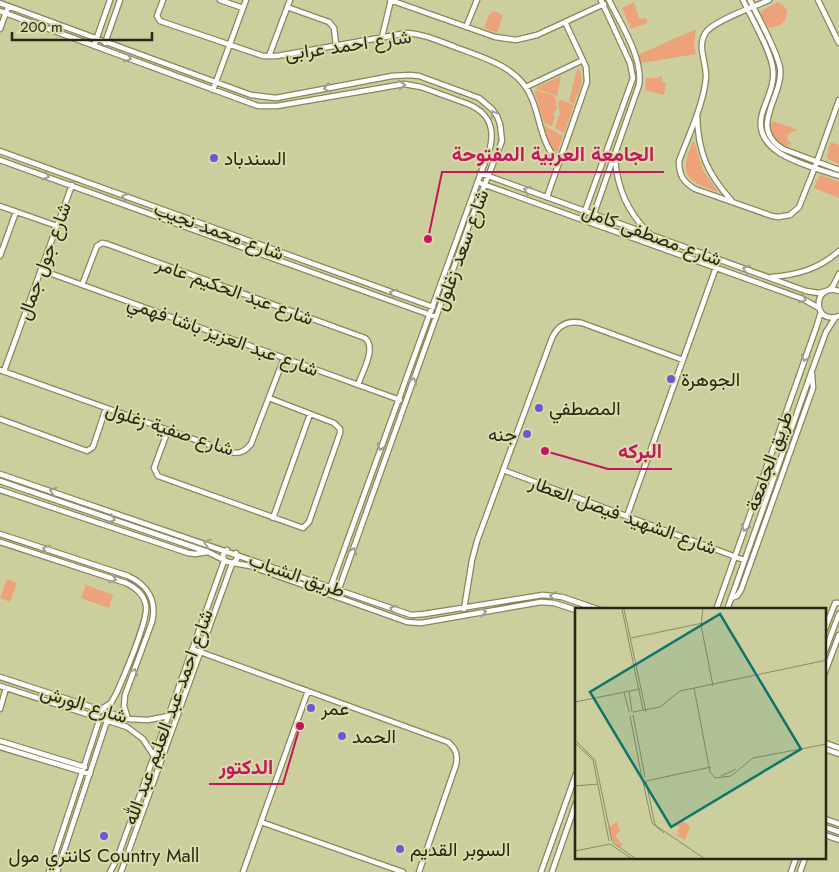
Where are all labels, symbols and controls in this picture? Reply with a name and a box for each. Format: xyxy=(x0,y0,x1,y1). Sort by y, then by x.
scale bar xyxy=(12,10,152,42)
text: 200 m xyxy=(20,16,63,38)
street label: شارع احمد عرابى xyxy=(283,23,413,67)
one-way arrow xyxy=(123,52,132,63)
one-way arrow xyxy=(399,80,407,91)
one-way arrow xyxy=(322,83,331,93)
one-way arrow xyxy=(491,110,500,120)
callout: الجامعة العربية المفتوحة xyxy=(442,137,664,172)
text: الجامعة العربية المفتوحة xyxy=(452,140,654,169)
place label: السندباد xyxy=(224,145,286,172)
marker: السندباد xyxy=(208,152,220,164)
one-way arrow xyxy=(41,170,50,180)
street label: شارع سعد زغلول xyxy=(427,186,495,314)
one-way arrow xyxy=(524,186,532,196)
one-way arrow xyxy=(121,193,130,203)
street label: شارع محمد نجيب xyxy=(150,195,288,267)
street label: شارع مصطفى كامل xyxy=(578,197,726,273)
street label: شارع جول جمال xyxy=(10,198,78,324)
street label: شارع عبد الحكيم عامر xyxy=(152,250,318,332)
one-way arrow xyxy=(742,265,751,275)
street label: شارع عبد العزيز باشا فهمي xyxy=(123,289,322,385)
one-way arrow xyxy=(389,289,398,299)
one-way arrow xyxy=(798,293,807,303)
one-way arrow xyxy=(801,353,811,362)
place label: الجوهرة xyxy=(681,366,740,393)
marker: الجوهرة xyxy=(665,373,677,385)
one-way arrow xyxy=(407,378,417,386)
place label: المصطفي xyxy=(549,395,621,424)
street label: شارع صفية زغلول xyxy=(102,396,238,462)
marker: المصطفي xyxy=(533,402,545,414)
street label: طريق الجامعة xyxy=(738,407,800,515)
place label: جنه xyxy=(488,421,517,448)
marker: جنه xyxy=(521,428,533,440)
callout: البركه xyxy=(608,434,672,469)
text: البركه xyxy=(618,437,662,466)
one-way arrow xyxy=(377,442,387,451)
street label: شارع الشهيد فيصل العطار xyxy=(525,468,720,561)
one-way arrow xyxy=(49,487,58,497)
one-way arrow xyxy=(108,513,116,523)
one-way arrow xyxy=(741,523,751,531)
one-way arrow xyxy=(203,539,212,549)
one-way arrow xyxy=(42,545,51,555)
street label: طريق الشباب xyxy=(245,546,349,604)
one-way arrow xyxy=(347,547,357,556)
one-way arrow xyxy=(108,574,116,584)
one-way arrow xyxy=(549,591,557,602)
street label: شارع احمد عبد العليم عبد الله xyxy=(116,605,220,829)
one-way arrow xyxy=(389,605,398,615)
one-way arrow xyxy=(479,608,488,618)
inset map xyxy=(575,608,826,860)
one-way arrow xyxy=(127,668,138,677)
street label: شارع الورش xyxy=(37,678,131,730)
place label: عمر xyxy=(320,695,349,722)
marker: عمر xyxy=(305,702,317,714)
place label: الحمد xyxy=(352,723,396,750)
marker: الحمد xyxy=(336,730,348,742)
callout: الدكتور xyxy=(209,749,283,784)
text: الدكتور xyxy=(218,753,273,782)
marker: كانتري مول Country Mall xyxy=(98,830,110,842)
place label: السوبر القديم xyxy=(410,836,510,863)
place label: كانتري مول Country Mall xyxy=(9,842,199,871)
marker: السوبر القديم xyxy=(394,843,406,855)

